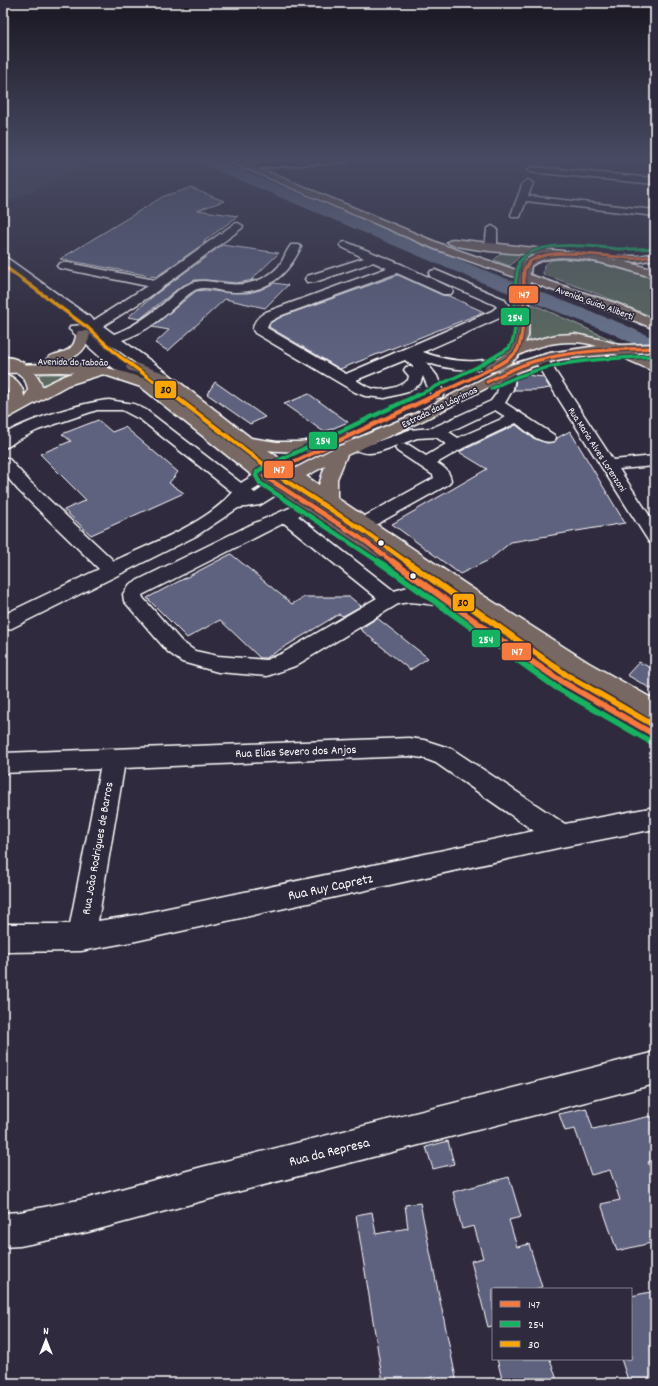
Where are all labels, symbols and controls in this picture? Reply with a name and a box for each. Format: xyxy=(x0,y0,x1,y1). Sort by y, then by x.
street label: Avenida Guido Aliberti xyxy=(553,283,636,325)
line badge: 147 xyxy=(508,285,539,304)
text: 147 xyxy=(518,288,530,304)
line badge: 254 xyxy=(500,307,530,326)
text: 254 xyxy=(508,311,522,327)
street label: Avenida do Taboão xyxy=(38,355,109,371)
line badge: 30 xyxy=(154,380,177,399)
text: 30 xyxy=(161,383,171,399)
street label: Estrada das Lágrimas xyxy=(399,383,480,432)
street label: Rua Maria Alves Lorenzoni xyxy=(564,405,629,495)
line badge: 254 xyxy=(308,431,338,450)
text: 254 xyxy=(316,434,330,450)
line badge: 147 xyxy=(263,460,294,479)
text: 147 xyxy=(273,463,285,479)
unlabelled marker xyxy=(376,538,386,548)
unlabelled marker xyxy=(408,571,418,581)
line badge: 30 xyxy=(452,593,475,612)
text: 30 xyxy=(458,596,468,612)
line badge: 254 xyxy=(471,629,501,648)
text: 254 xyxy=(479,633,493,649)
line badge: 147 xyxy=(501,642,532,661)
text: 147 xyxy=(511,645,523,661)
street label: Rua Elias Severo dos Anjos xyxy=(235,742,357,763)
street label: Rua João Rodrigues de Barros xyxy=(78,781,119,916)
street label: Rua Ruy Capretz xyxy=(286,869,375,907)
street label: Rua da Represa xyxy=(287,1133,372,1173)
legend xyxy=(492,1288,632,1360)
text: 147 xyxy=(528,1297,541,1314)
text: 254 xyxy=(528,1317,544,1334)
north arrow xyxy=(26,1320,66,1360)
text: N xyxy=(43,1324,49,1340)
text: 30 xyxy=(528,1337,540,1354)

